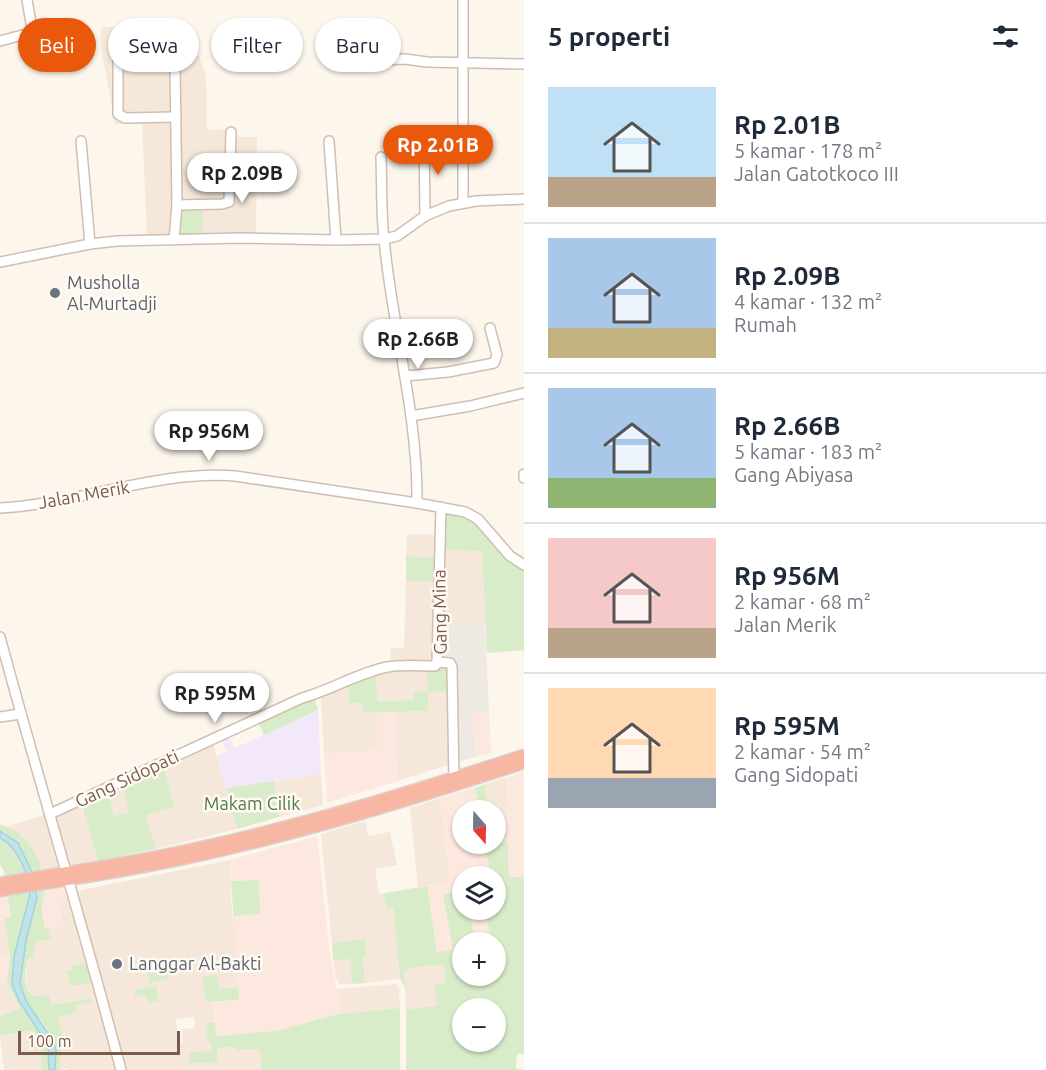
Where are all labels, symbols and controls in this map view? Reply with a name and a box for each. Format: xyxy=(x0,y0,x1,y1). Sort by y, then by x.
chip: Beli xyxy=(18,18,96,72)
chip: Sewa xyxy=(108,18,199,72)
chip: Filter xyxy=(211,18,303,72)
chip: Baru xyxy=(315,18,401,72)
icon: filters xyxy=(989,20,1022,53)
text: 5 properti xyxy=(548,22,670,51)
text: Rp 2.01B xyxy=(734,110,840,139)
icon: home xyxy=(596,111,668,183)
pin: Rp 2.01B xyxy=(376,125,500,176)
text: Rp 2.01B xyxy=(397,133,479,156)
text: 5 kamar · 178 m² xyxy=(734,139,882,162)
pin: Rp 2.09B xyxy=(180,153,304,204)
text: Rp 2.09B xyxy=(201,161,283,184)
text: Jalan Gatotkoco III xyxy=(734,162,899,185)
text: Rp 2.09B xyxy=(734,261,840,290)
icon: home xyxy=(596,262,668,334)
place label: Musholla Al-Murtadji xyxy=(67,272,157,313)
marker: Musholla Al-Murtadji xyxy=(48,286,62,300)
text: 4 kamar · 132 m² xyxy=(734,290,882,313)
text: Rumah xyxy=(734,313,797,336)
pin: Rp 2.66B xyxy=(356,319,480,370)
text: Rp 2.66B xyxy=(377,327,459,350)
pin: Rp 956M xyxy=(154,411,264,462)
text: Rp 2.66B xyxy=(734,411,840,440)
icon: home xyxy=(596,412,668,484)
text: Rp 956M xyxy=(168,419,250,442)
text: 5 kamar · 183 m² xyxy=(734,440,882,463)
text: Gang Abiyasa xyxy=(734,463,853,486)
street label: Jalan Merik xyxy=(37,476,131,512)
text: Rp 956M xyxy=(734,561,840,590)
icon: home xyxy=(596,562,668,634)
street label: Gang Mina xyxy=(428,569,450,655)
text: 2 kamar · 68 m² xyxy=(734,590,871,613)
text: Jalan Merik xyxy=(734,613,837,636)
pin: Rp 595M xyxy=(160,673,270,724)
text: Rp 595M xyxy=(174,681,256,704)
text: Rp 595M xyxy=(734,711,840,740)
icon: home xyxy=(596,712,668,784)
text: 2 kamar · 54 m² xyxy=(734,740,871,763)
street label: Gang Sidopati xyxy=(72,745,182,811)
text: Gang Sidopati xyxy=(734,763,858,786)
park label: Makam Cilik xyxy=(204,793,300,813)
north arrow xyxy=(452,800,506,854)
map controls xyxy=(452,800,506,1052)
button: layers xyxy=(452,866,506,920)
button: + xyxy=(452,932,506,986)
place label: Langgar Al-Bakti xyxy=(129,953,261,973)
marker: Langgar Al-Bakti xyxy=(110,957,124,971)
button: − xyxy=(452,998,506,1052)
scale bar xyxy=(18,1028,180,1056)
text: 100 m xyxy=(27,1032,72,1050)

